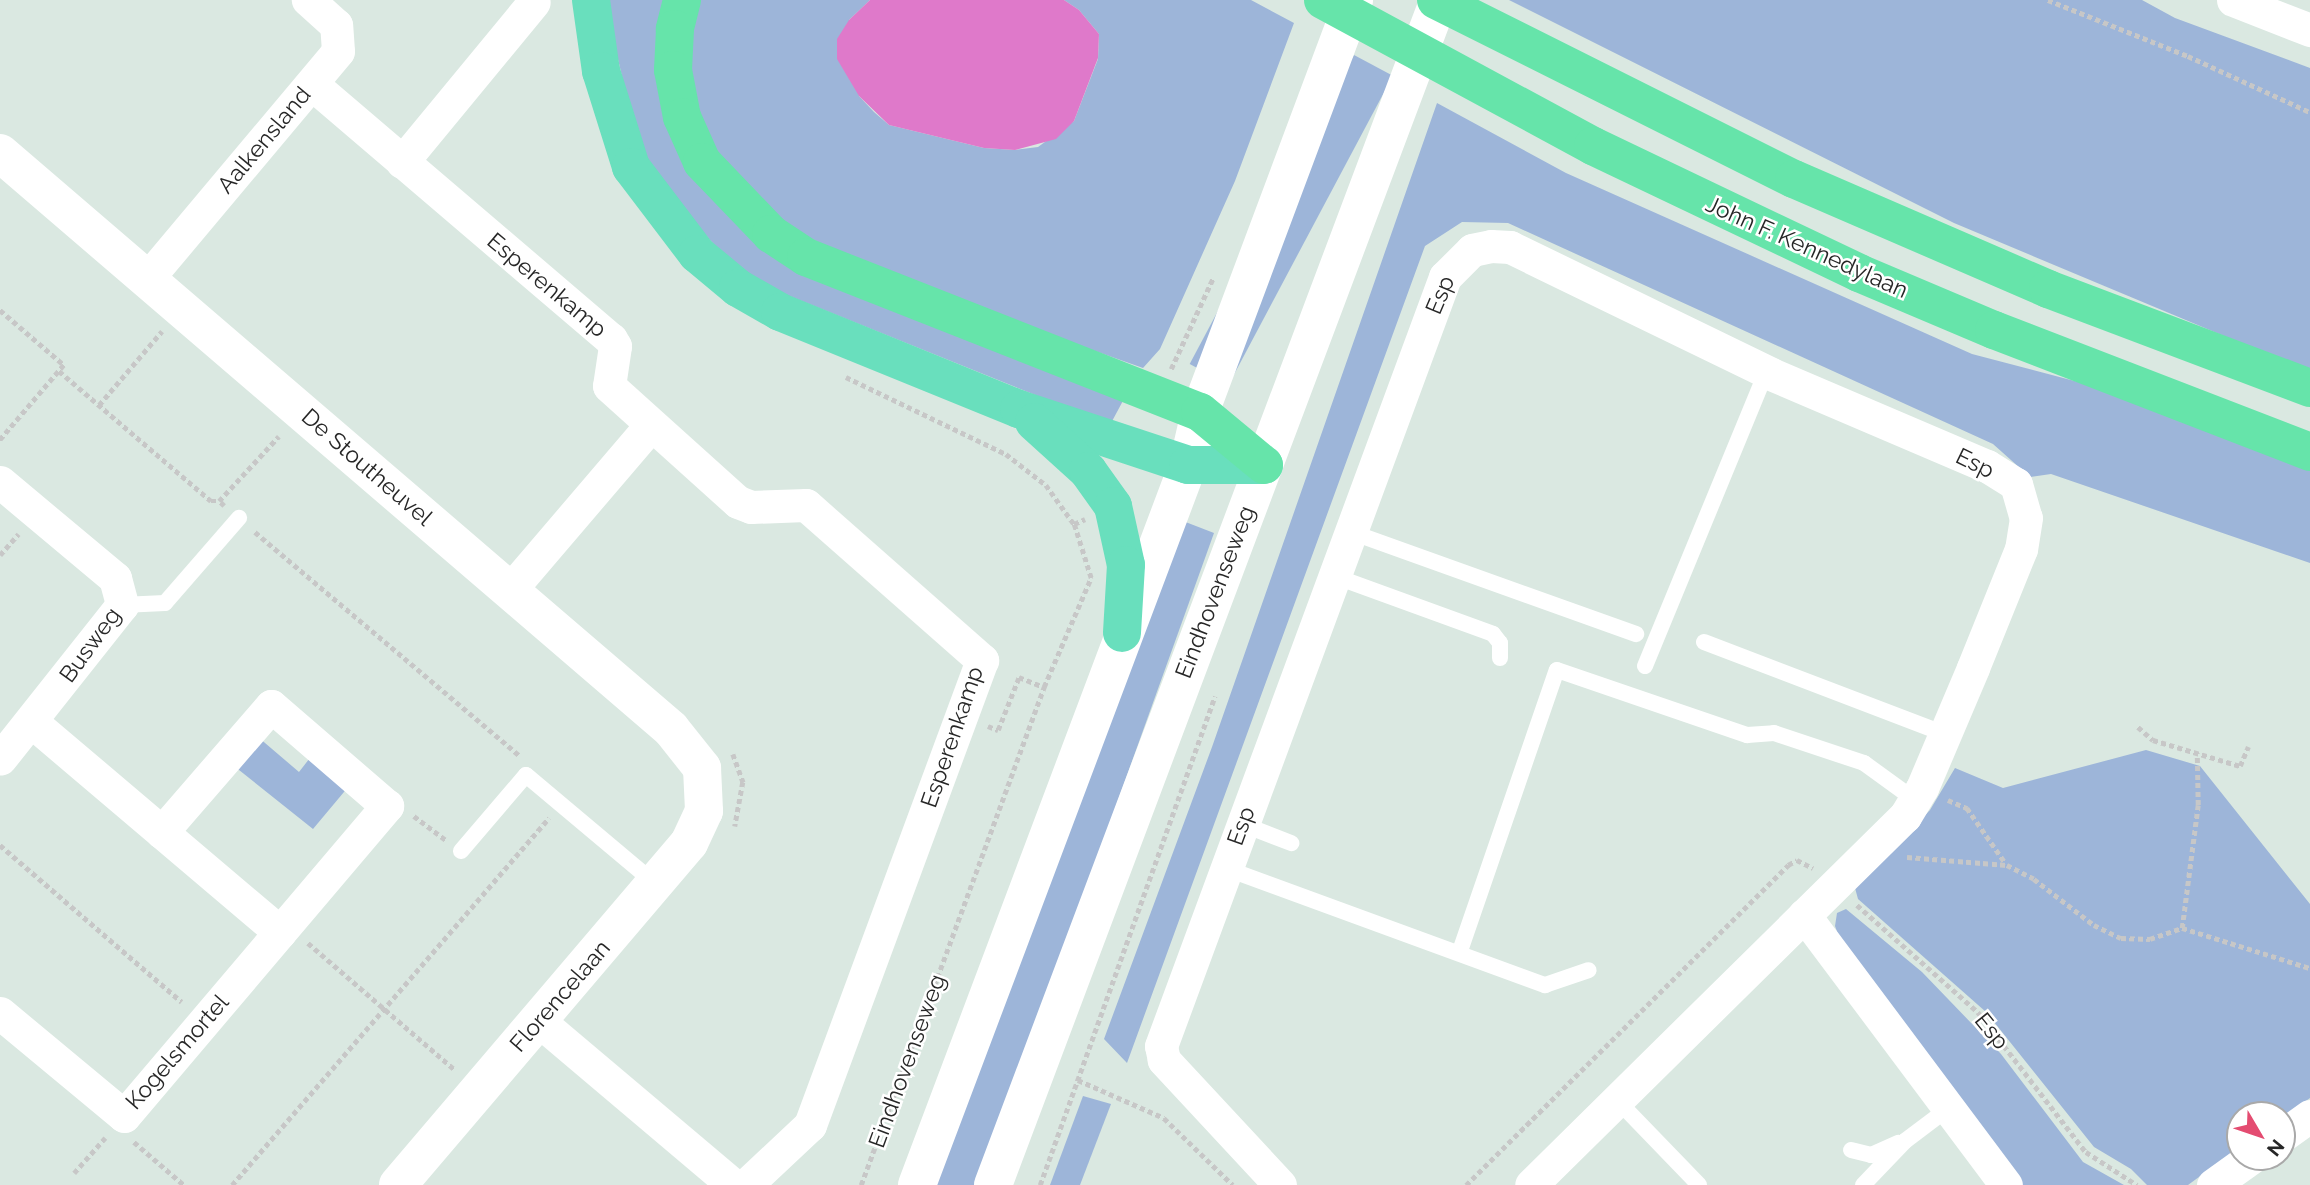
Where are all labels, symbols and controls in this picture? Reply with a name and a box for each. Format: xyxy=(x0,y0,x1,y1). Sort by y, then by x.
street label: Aalkensland xyxy=(212,81,316,199)
street label: John F. Kennedylaan xyxy=(1702,190,1912,304)
street label: Esperenkamp xyxy=(482,227,612,343)
street label: Esp xyxy=(1420,272,1460,318)
street label: De Stoutheuvel xyxy=(296,403,438,531)
street label: Esp xyxy=(1951,442,1999,484)
street label: Eindhovenseweg xyxy=(1169,502,1261,682)
street label: Busweg xyxy=(54,602,126,688)
street label: Esperenkamp xyxy=(915,663,989,811)
street label: Esp xyxy=(1221,803,1261,849)
street label: Florencelaan xyxy=(504,935,616,1057)
street label: Eindhovenseweg xyxy=(863,971,951,1151)
street label: Kogelsmortel xyxy=(120,989,234,1115)
street label: Esp xyxy=(1969,1007,2015,1055)
north arrow xyxy=(2226,1101,2296,1171)
text: N xyxy=(2263,1135,2289,1161)

